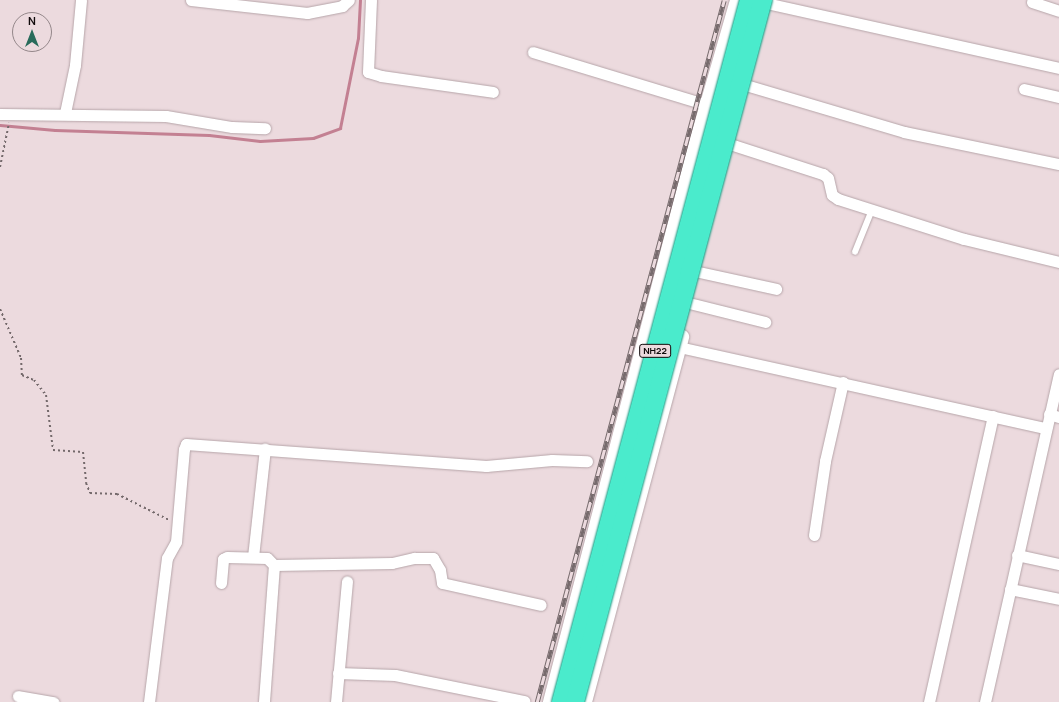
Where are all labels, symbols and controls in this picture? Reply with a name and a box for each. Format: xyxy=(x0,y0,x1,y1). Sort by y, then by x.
north arrow xyxy=(12,12,52,52)
text: N xyxy=(28,13,36,28)
road number: NH22 xyxy=(639,344,671,358)

